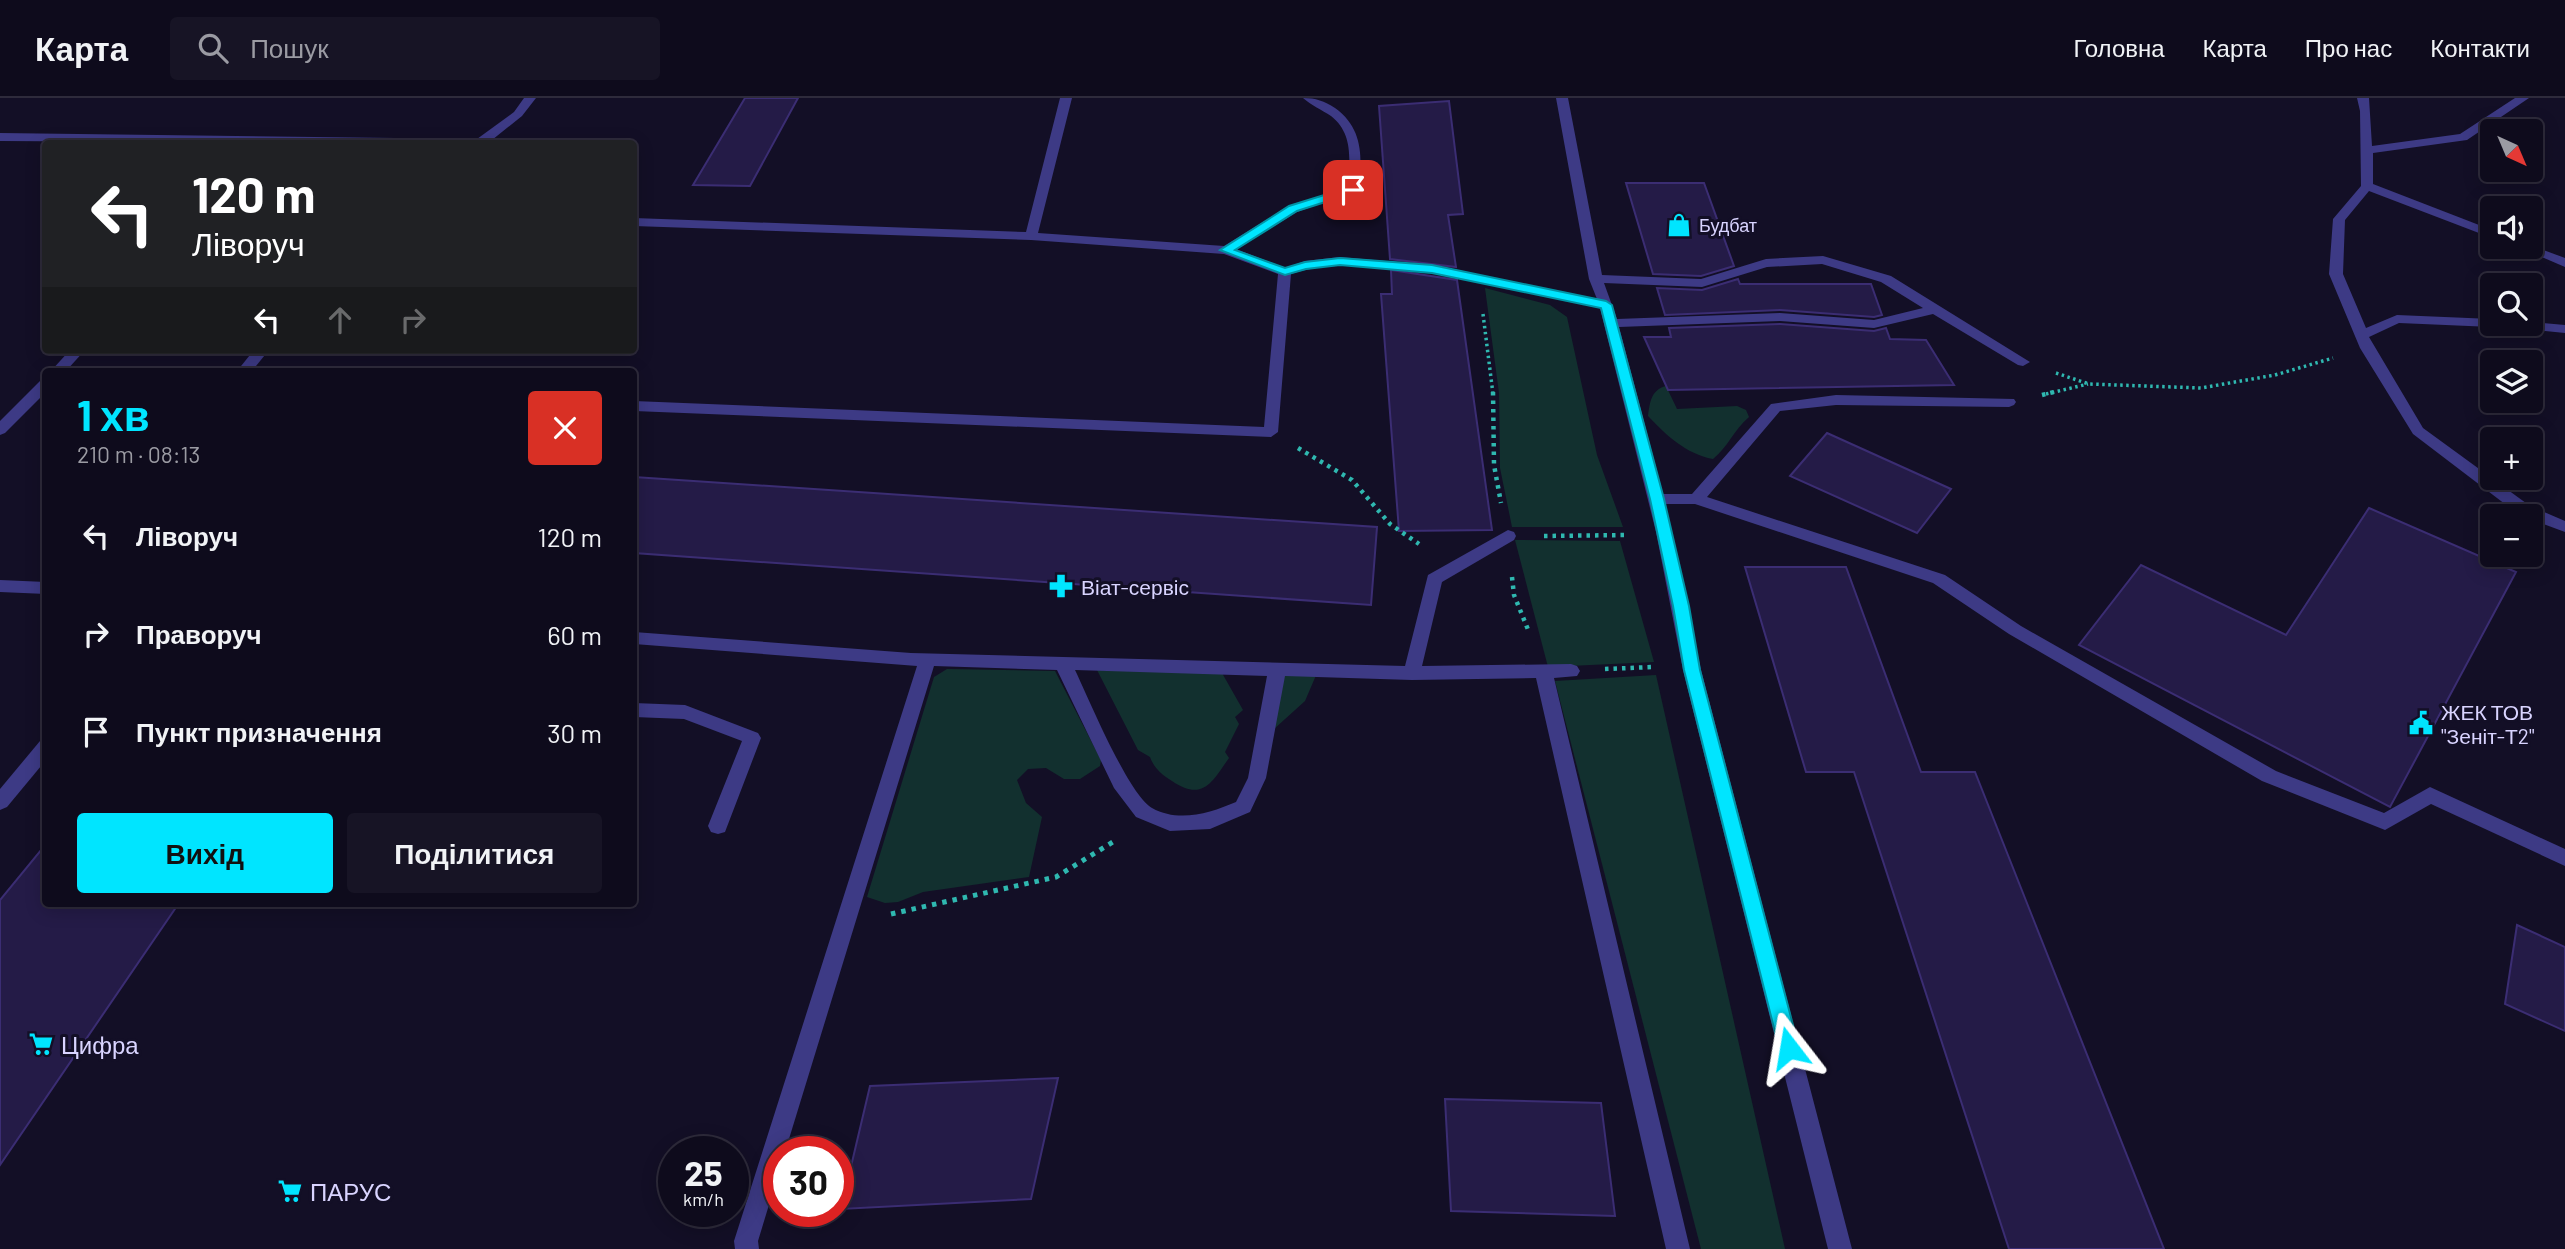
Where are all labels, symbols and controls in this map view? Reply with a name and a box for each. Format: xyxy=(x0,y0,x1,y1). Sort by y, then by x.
search box xyxy=(170,17,660,80)
text: Карта xyxy=(35,28,128,68)
icon: search xyxy=(194,29,232,67)
text: Пошук xyxy=(250,32,329,63)
text: Головна xyxy=(2073,33,2165,62)
text: Карта xyxy=(2203,33,2267,62)
text: Про нас xyxy=(2305,33,2392,62)
text: Контакти xyxy=(2430,33,2530,62)
north arrow xyxy=(2480,119,2543,182)
map controls xyxy=(2480,119,2543,567)
pin xyxy=(1323,160,1383,220)
text: 120 m xyxy=(192,164,315,223)
icon: left xyxy=(77,168,168,259)
icon: arrive xyxy=(1334,171,1372,209)
button: sound xyxy=(2480,196,2543,259)
shop icon: Будбат xyxy=(1665,211,1693,239)
place label: Будбат xyxy=(1699,214,1757,236)
text: Ліворуч xyxy=(192,224,305,262)
button: search xyxy=(2480,273,2543,336)
icon: left xyxy=(248,301,286,339)
icon: ahead xyxy=(321,301,359,339)
icon: right xyxy=(394,301,432,339)
button: layers xyxy=(2480,350,2543,413)
text: 1 хв xyxy=(77,389,149,439)
button: close xyxy=(528,391,602,465)
button: + xyxy=(2480,427,2543,490)
text: 210 m · 08:13 xyxy=(77,440,200,468)
button: − xyxy=(2480,504,2543,567)
icon: left xyxy=(77,517,115,555)
text: Ліворуч xyxy=(136,520,238,551)
text: 120 m xyxy=(538,521,602,552)
pharmacy icon: Віат-сервіс xyxy=(1047,572,1075,600)
place label: Віат-сервіс xyxy=(1081,574,1189,599)
icon: right xyxy=(77,615,115,653)
text: Праворуч xyxy=(136,618,262,649)
text: 60 m xyxy=(547,619,602,650)
place label: ЖЕК ТОВ "Зеніт-Т2" xyxy=(2441,699,2535,748)
public building icon: ЖЕК ТОВ "Зеніт-Т2" xyxy=(2407,709,2435,737)
icon: arrive xyxy=(77,713,115,751)
text: Пункт призначення xyxy=(136,716,382,747)
text: 30 m xyxy=(547,717,602,748)
button: Вихід xyxy=(77,813,333,893)
button: Поділитися xyxy=(347,813,602,893)
position arrow xyxy=(1752,1011,1826,1085)
supermarket icon: Цифра xyxy=(27,1030,55,1058)
place label: Цифра xyxy=(61,1030,139,1059)
speed limit sign: 30 xyxy=(763,1136,854,1227)
text: 25 xyxy=(684,1151,723,1193)
supermarket icon: ПАРУС xyxy=(276,1177,304,1205)
place label: ПАРУС xyxy=(310,1177,391,1206)
text: km/h xyxy=(683,1188,724,1210)

